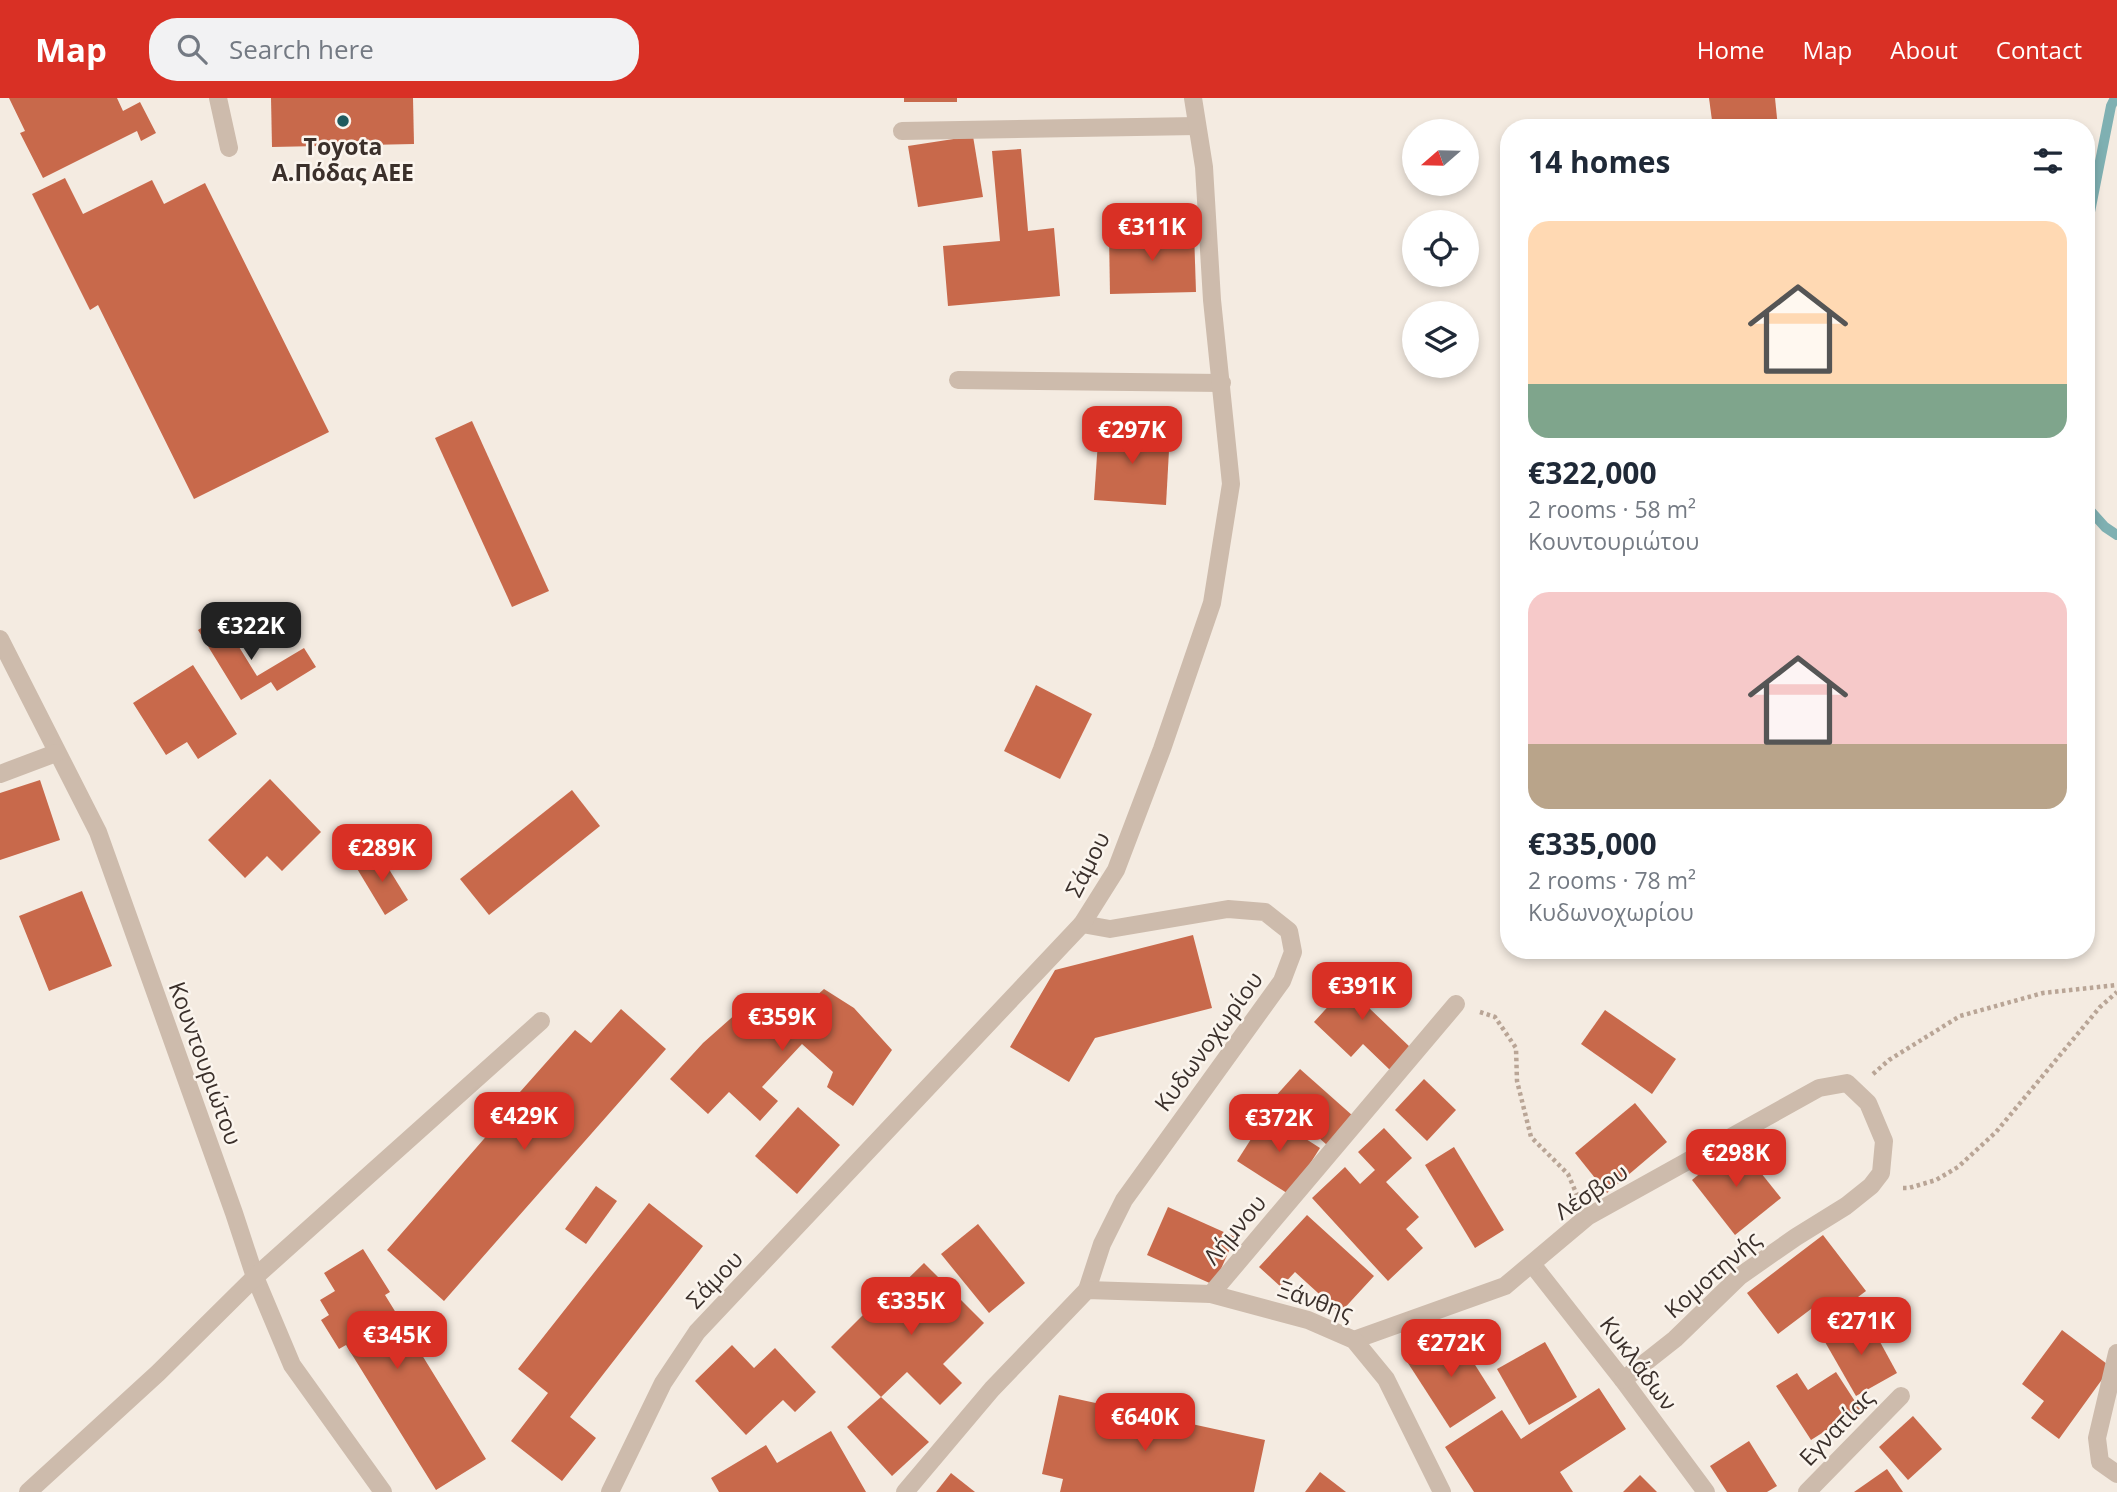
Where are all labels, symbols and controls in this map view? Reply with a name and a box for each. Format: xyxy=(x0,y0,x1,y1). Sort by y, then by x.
search box xyxy=(149,18,639,81)
text: Map xyxy=(35,27,107,72)
icon: search xyxy=(173,30,211,68)
text: Search here xyxy=(229,31,374,67)
text: Home xyxy=(1697,33,1765,66)
text: Map xyxy=(1803,33,1852,66)
text: About xyxy=(1890,33,1958,66)
text: Contact xyxy=(1996,33,2082,66)
marker: Toyota Α.Πόδας ΑΕΕ xyxy=(335,113,351,129)
north arrow xyxy=(1402,119,1479,196)
map controls xyxy=(1402,119,1479,378)
place label: Toyota Α.Πόδας ΑΕΕ xyxy=(272,130,414,188)
text: 14 homes xyxy=(1528,141,1671,182)
icon: filters xyxy=(2029,142,2067,180)
pin: €311K xyxy=(1103,204,1201,263)
text: €311K xyxy=(1118,210,1186,242)
button: locate xyxy=(1402,210,1479,287)
icon: home xyxy=(1735,266,1861,392)
button: layers xyxy=(1402,301,1479,378)
pin: €297K xyxy=(1083,406,1181,466)
text: €297K xyxy=(1098,413,1166,445)
text: €322,000 xyxy=(1528,452,1657,493)
text: 2 rooms · 58 m² xyxy=(1528,493,1696,525)
text: Κουντουριώτου xyxy=(1528,525,1699,557)
pin: €322K xyxy=(202,602,300,662)
text: €322K xyxy=(217,609,285,641)
icon: home xyxy=(1735,637,1861,763)
text: €335,000 xyxy=(1528,823,1657,864)
pin: €289K xyxy=(333,824,431,884)
street label: Σάμου xyxy=(1057,826,1117,902)
text: €289K xyxy=(348,831,416,863)
text: 2 rooms · 78 m² xyxy=(1528,864,1696,896)
text: Κυδωνοχωρίου xyxy=(1528,896,1694,928)
pin: €391K xyxy=(1313,962,1411,1022)
street label: Κυδωνοχωρίου xyxy=(1146,965,1270,1117)
text: €391K xyxy=(1328,969,1396,1001)
street label: Κουντουριώτου xyxy=(162,977,250,1149)
pin: €359K xyxy=(733,993,831,1053)
text: €359K xyxy=(748,1000,816,1032)
pin: €429K xyxy=(475,1093,573,1152)
pin: €372K xyxy=(1230,1094,1328,1154)
text: €429K xyxy=(490,1099,558,1131)
text: €372K xyxy=(1245,1101,1313,1133)
pin: €298K xyxy=(1687,1130,1785,1189)
text: €298K xyxy=(1702,1136,1770,1168)
street label: Λέσβου xyxy=(1548,1155,1634,1227)
street label: Λήμνου xyxy=(1195,1187,1273,1271)
street label: Κομοτηνής xyxy=(1657,1223,1767,1325)
street label: Σάμου xyxy=(678,1243,750,1315)
street label: Ξάνθης xyxy=(1274,1272,1358,1328)
pin: €335K xyxy=(862,1278,960,1337)
text: €335K xyxy=(877,1284,945,1316)
pin: €271K xyxy=(1812,1298,1910,1357)
text: €271K xyxy=(1827,1304,1895,1336)
street label: Κυκλάδων xyxy=(1593,1309,1685,1417)
pin: €345K xyxy=(348,1312,446,1371)
text: €345K xyxy=(363,1318,431,1350)
pin: €272K xyxy=(1402,1320,1500,1379)
text: €272K xyxy=(1417,1326,1485,1358)
street label: Εγνατίας xyxy=(1792,1382,1880,1472)
pin: €640K xyxy=(1096,1394,1194,1453)
text: €640K xyxy=(1111,1400,1179,1432)

